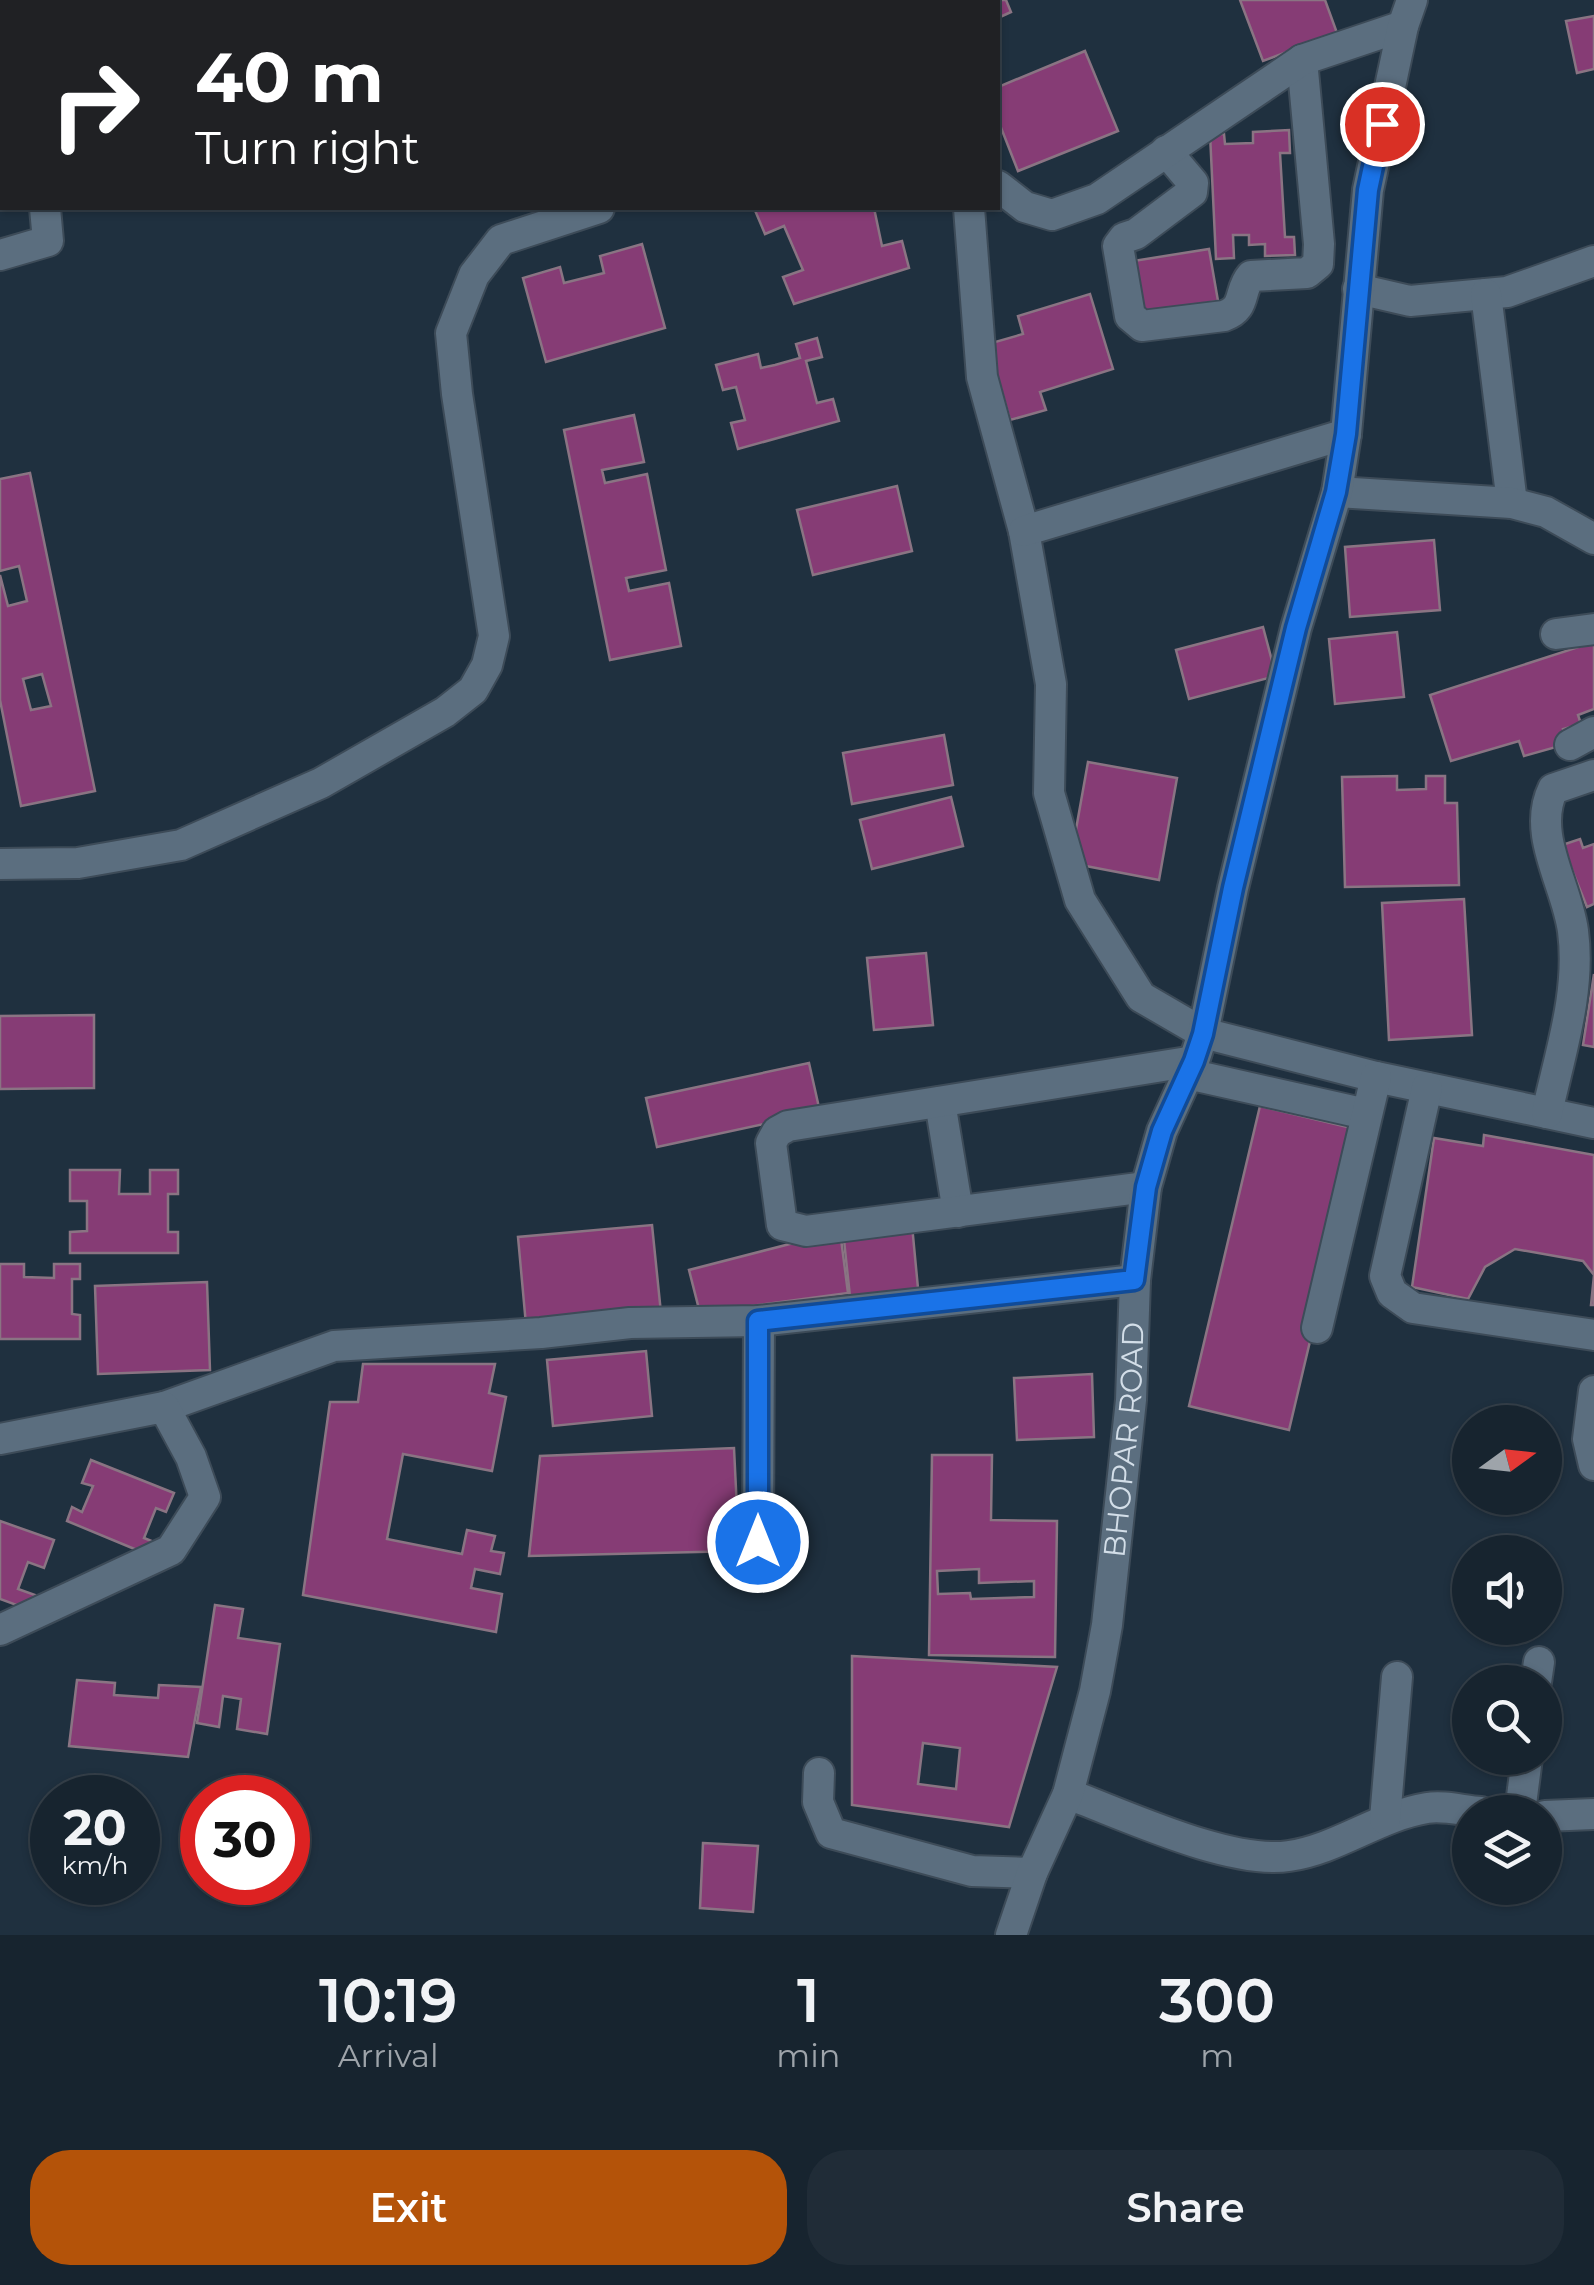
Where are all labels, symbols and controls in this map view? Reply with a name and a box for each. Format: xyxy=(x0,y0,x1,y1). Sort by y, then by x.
text: 40 m xyxy=(195,34,384,120)
icon: right xyxy=(30,40,160,170)
pin xyxy=(1340,82,1425,167)
icon: arrive xyxy=(1355,97,1410,152)
text: Turn right xyxy=(195,120,420,175)
street label: BHOPAR ROAD xyxy=(1095,1321,1152,1559)
north arrow xyxy=(1452,1405,1562,1515)
map controls xyxy=(1452,1405,1562,1905)
position arrow xyxy=(706,1490,810,1594)
button: sound xyxy=(1452,1535,1562,1645)
button: search xyxy=(1452,1665,1562,1775)
speed limit sign: 30 xyxy=(180,1775,310,1905)
button: layers xyxy=(1452,1795,1562,1905)
text: 20 xyxy=(63,1797,127,1858)
text: km/h xyxy=(62,1850,128,1880)
text: 10:19 xyxy=(319,1964,457,2037)
text: 1 xyxy=(797,1964,820,2037)
text: 300 xyxy=(1159,1964,1275,2037)
text: Arrival xyxy=(338,2036,439,2075)
text: min xyxy=(776,2036,840,2075)
text: m xyxy=(1200,2036,1234,2075)
button: Exit xyxy=(30,2150,787,2265)
button: Share xyxy=(807,2150,1564,2265)

